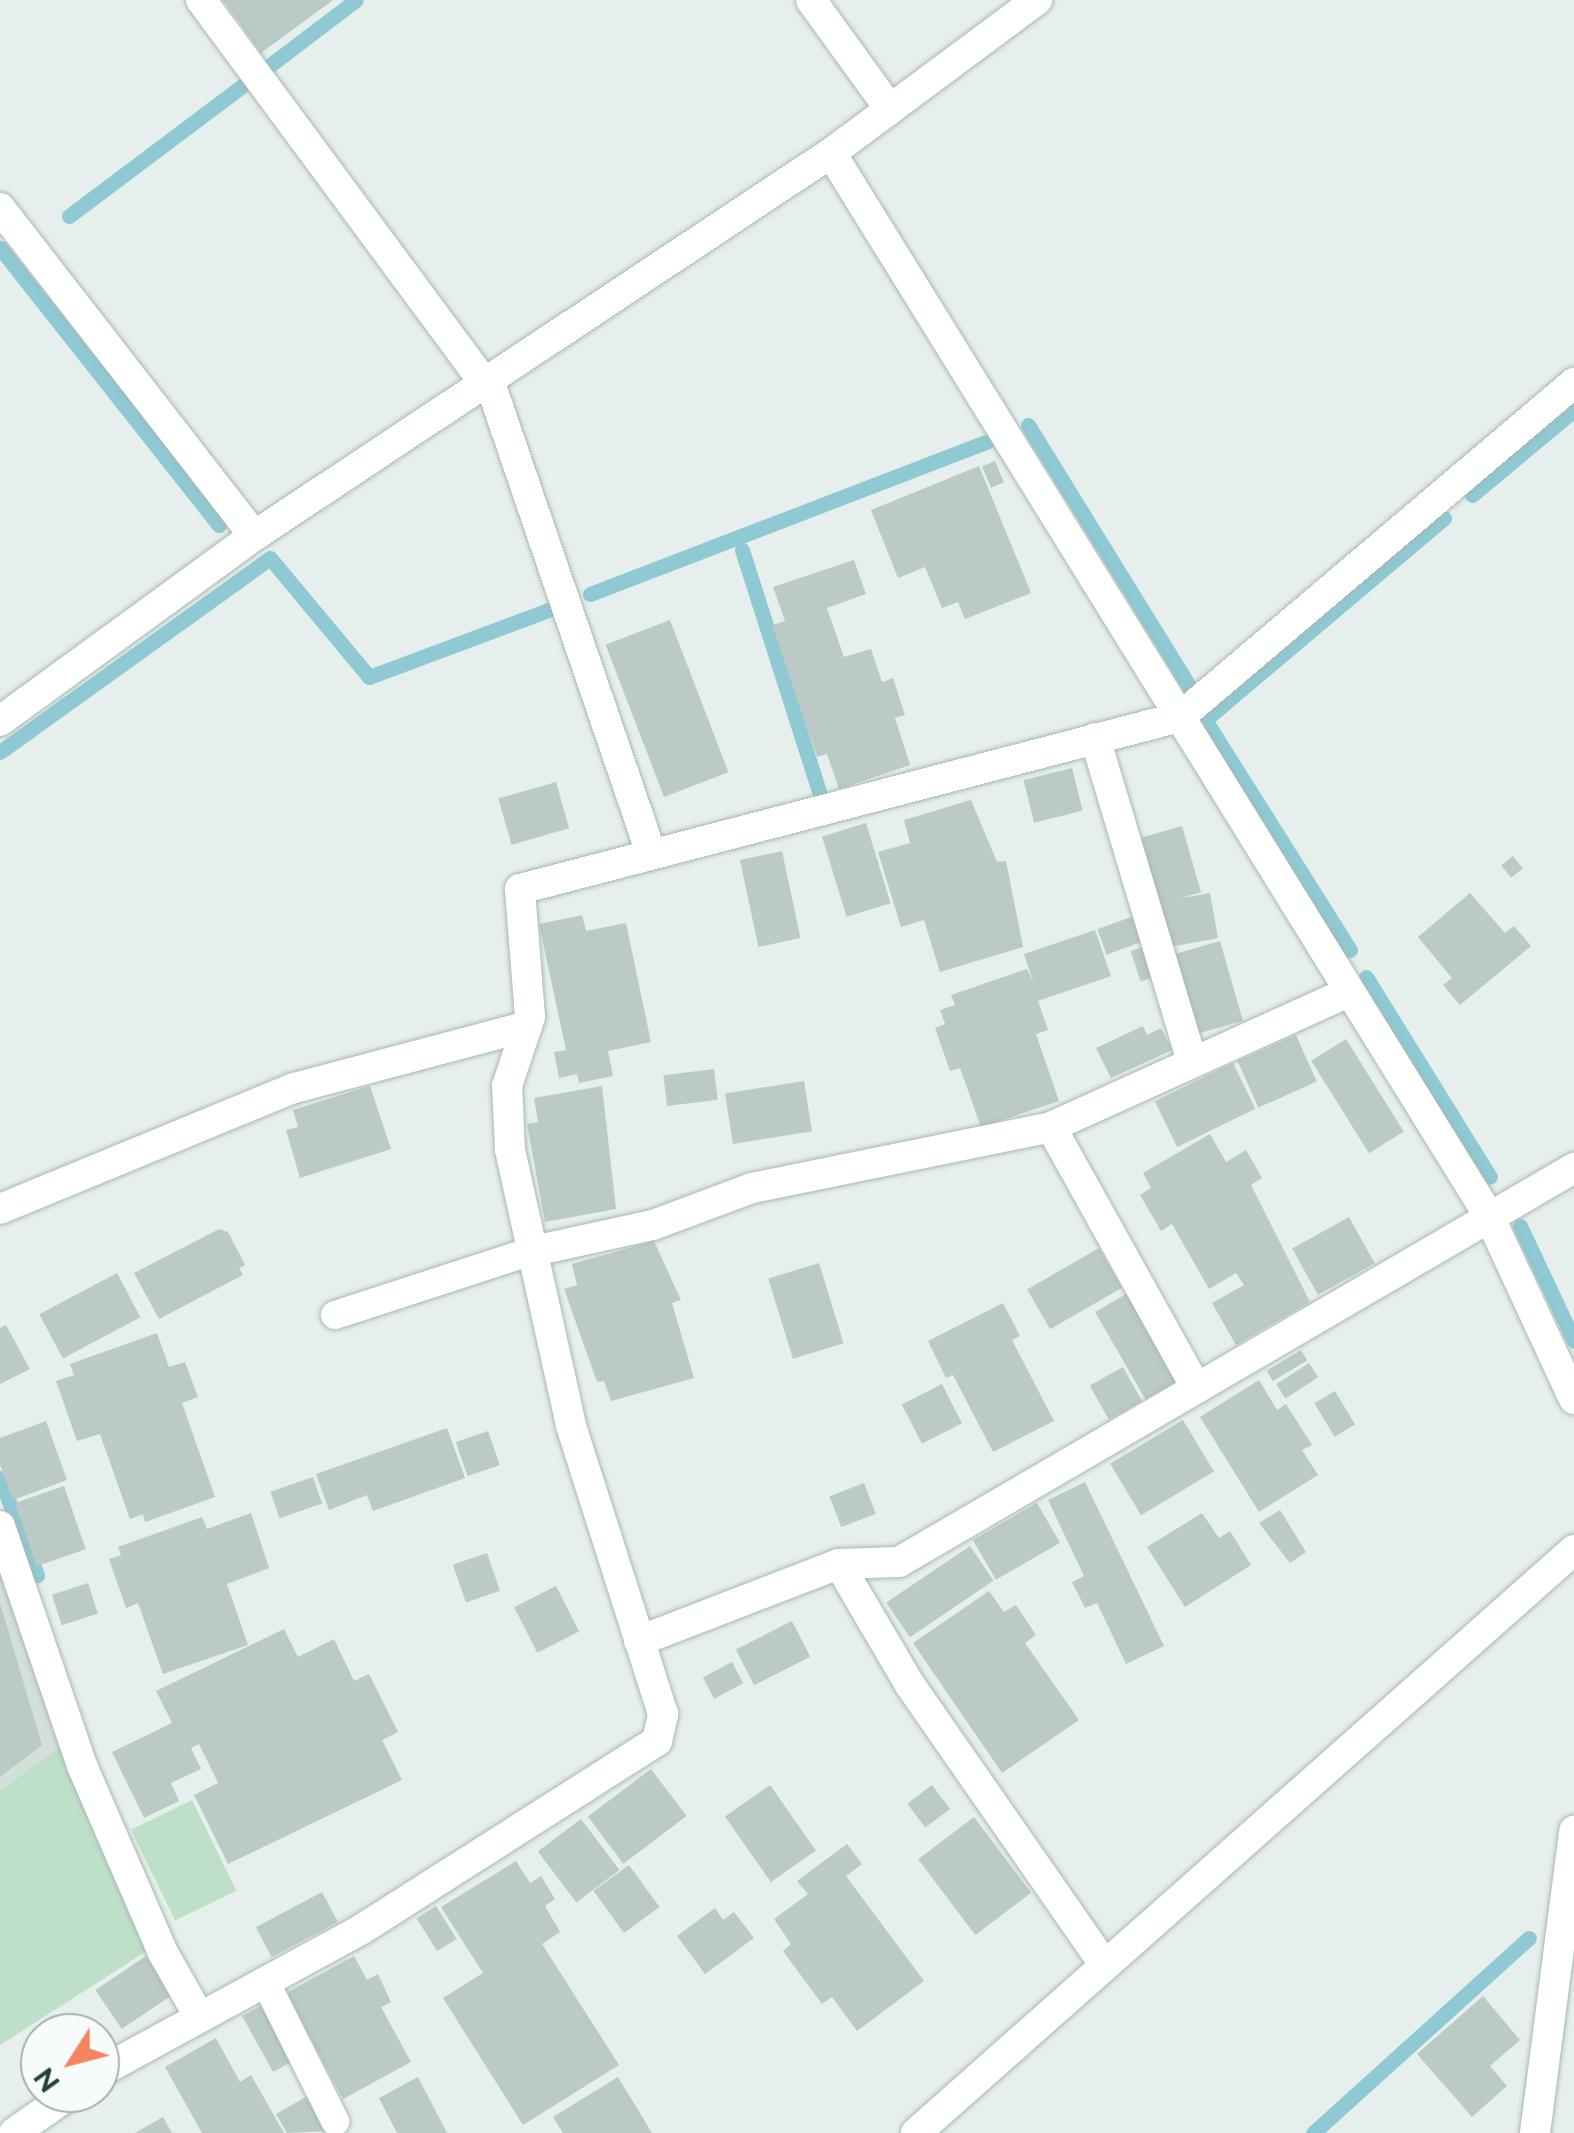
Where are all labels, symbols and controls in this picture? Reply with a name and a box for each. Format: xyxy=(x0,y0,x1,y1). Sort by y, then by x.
north arrow xyxy=(20,2013,120,2113)
text: N xyxy=(27,2061,67,2098)

